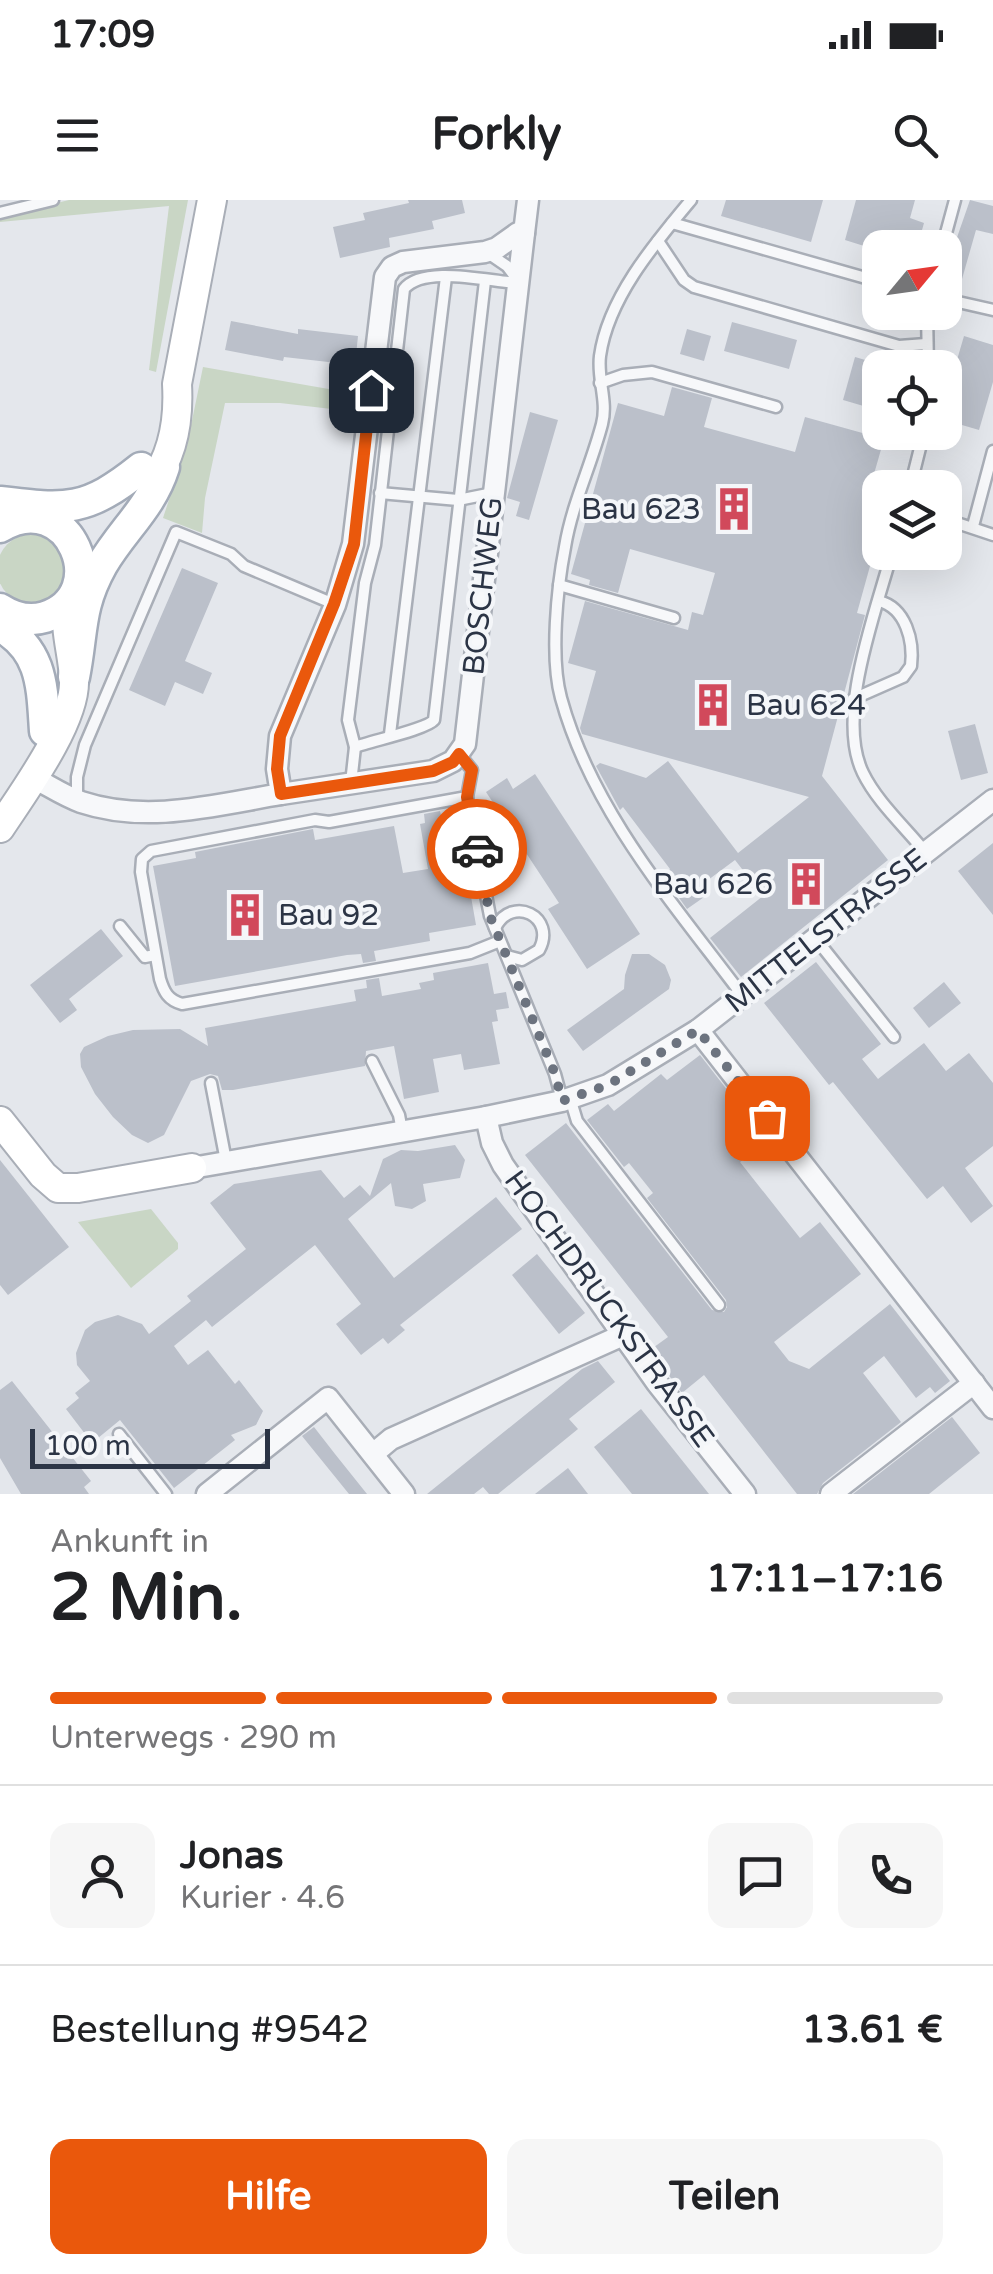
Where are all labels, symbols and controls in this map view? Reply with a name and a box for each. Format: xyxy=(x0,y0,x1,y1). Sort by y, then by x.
text: 17:09 xyxy=(50,12,155,58)
icon: menu xyxy=(50,108,105,163)
text: Forkly xyxy=(431,108,562,162)
icon: search xyxy=(888,108,943,163)
north arrow xyxy=(862,230,962,330)
map controls xyxy=(862,230,962,570)
pin xyxy=(329,348,414,433)
button: locate xyxy=(862,350,962,450)
icon: home xyxy=(344,363,399,418)
button: layers xyxy=(862,470,962,570)
building icon: Bau 623 xyxy=(710,485,758,533)
place label: Bau 623 xyxy=(581,491,701,528)
street label: BOSCHWEG xyxy=(455,495,511,677)
building icon: Bau 624 xyxy=(689,681,737,729)
place label: Bau 624 xyxy=(746,687,866,724)
courier xyxy=(427,799,527,899)
icon: car xyxy=(450,822,505,877)
street label: MITTELSTRASSE xyxy=(718,841,934,1021)
building icon: Bau 626 xyxy=(782,860,830,908)
place label: Bau 626 xyxy=(653,866,773,903)
building icon: Bau 92 xyxy=(221,891,269,939)
place label: Bau 92 xyxy=(278,897,379,934)
pin xyxy=(725,1076,810,1161)
icon: bag xyxy=(740,1091,795,1146)
street label: HOCHDRUCKSTRASSE xyxy=(496,1163,722,1455)
scale bar xyxy=(30,1424,270,1468)
text: 100 m xyxy=(45,1429,131,1463)
text: Ankunft in xyxy=(50,1523,209,1561)
text: 17:11–17:16 xyxy=(706,1556,943,1602)
text: 2 Min. xyxy=(50,1559,243,1638)
text: Unterwegs · 290 m xyxy=(50,1719,337,1757)
button: person xyxy=(50,1823,155,1928)
button: chat xyxy=(708,1823,813,1928)
button: phone xyxy=(838,1823,943,1928)
text: Jonas xyxy=(180,1833,284,1879)
text: Kurier · 4.6 xyxy=(180,1879,345,1917)
text: Bestellung #9542 xyxy=(50,2007,369,2053)
text: 13.61 € xyxy=(802,2007,943,2053)
button: Hilfe xyxy=(50,2139,487,2254)
button: Teilen xyxy=(507,2139,943,2254)

